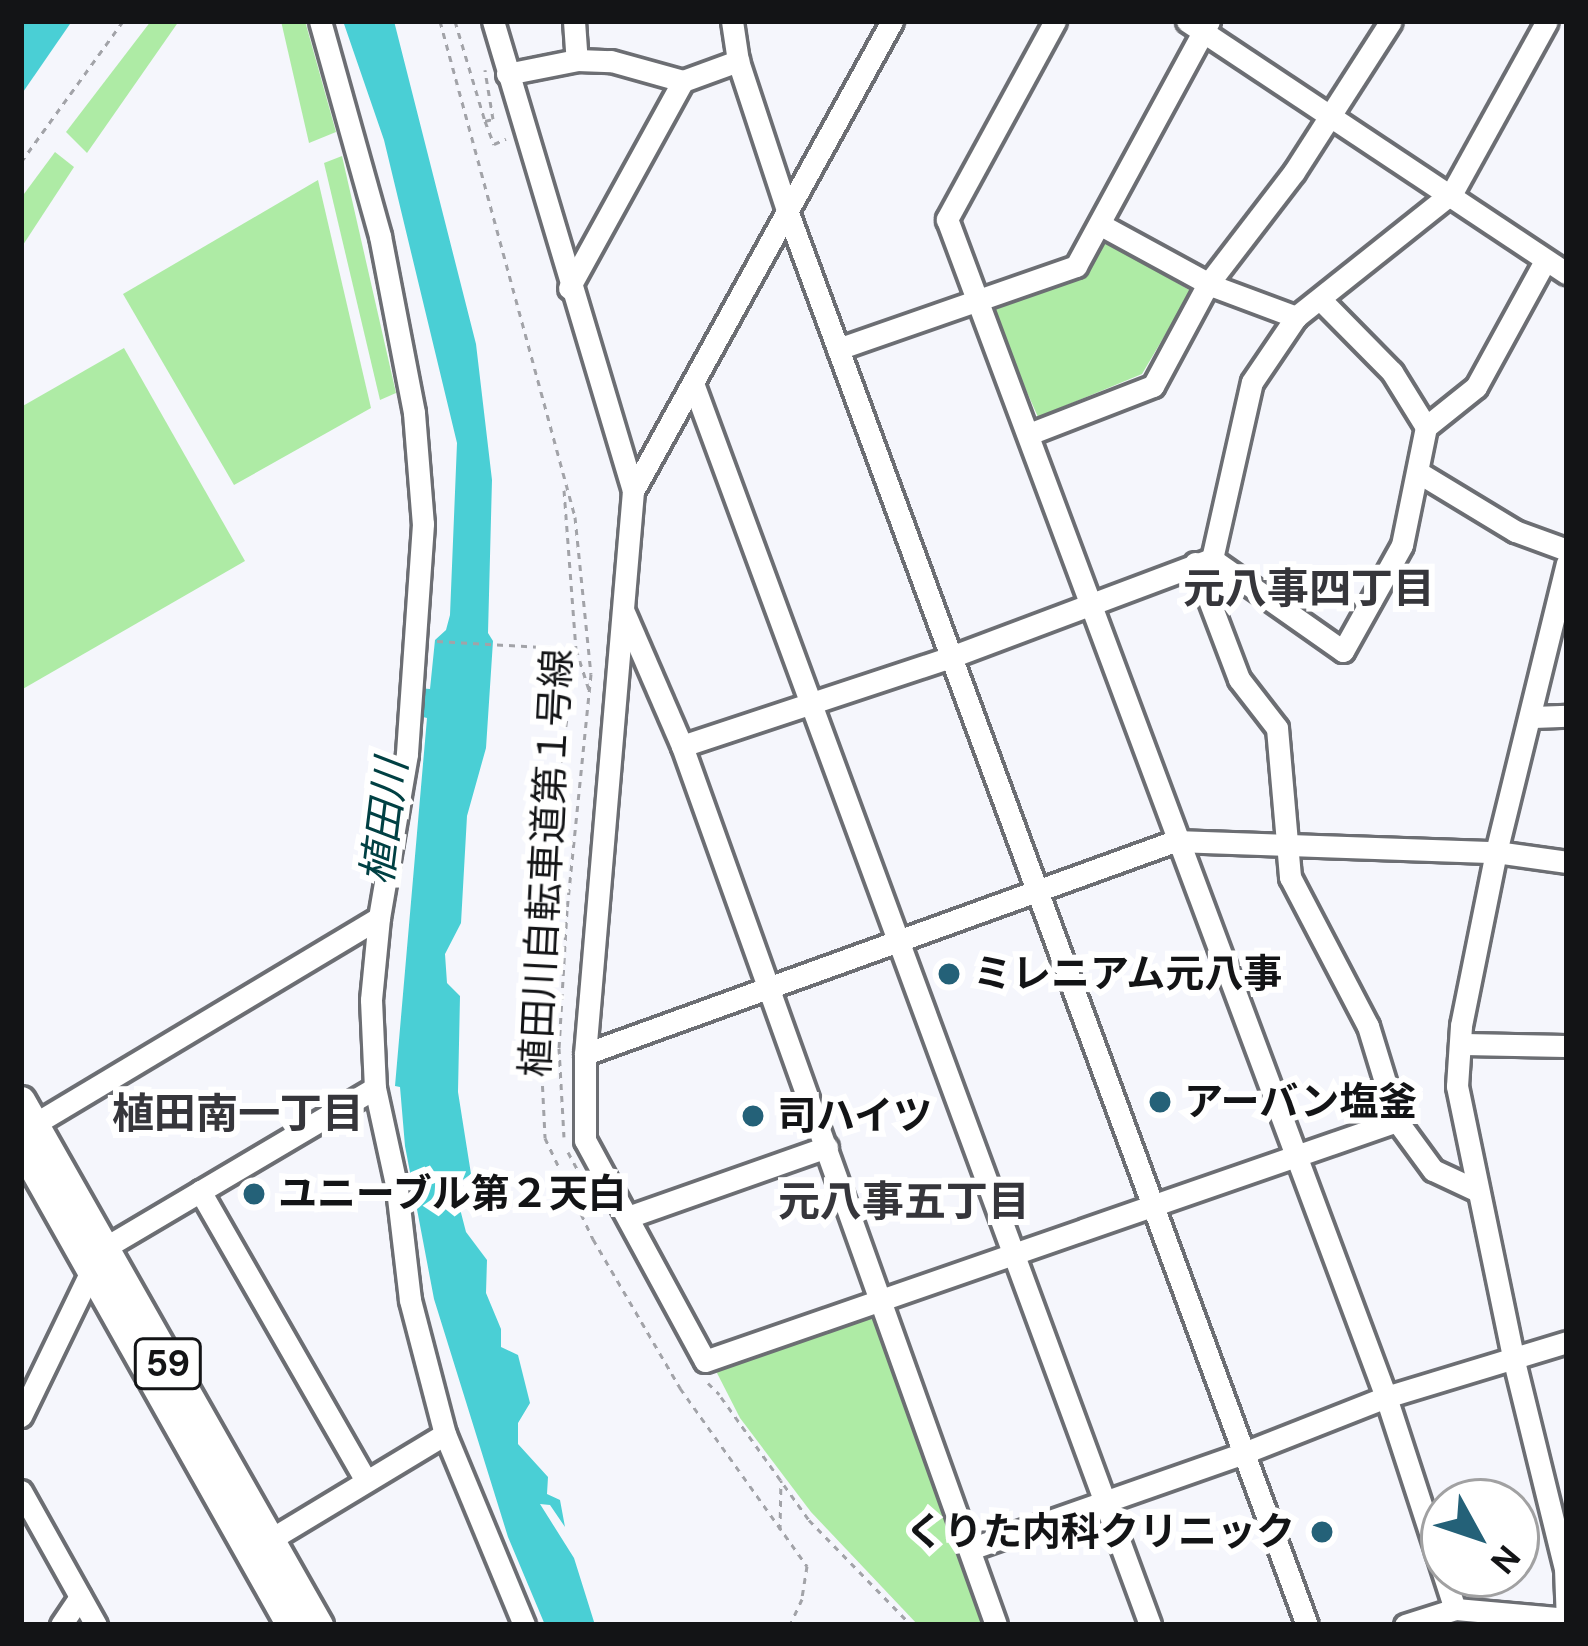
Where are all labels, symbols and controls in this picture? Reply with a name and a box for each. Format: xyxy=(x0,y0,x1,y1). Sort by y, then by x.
district label: 元八事四丁目 xyxy=(1183,564,1435,614)
street label: 植田川自転車道第１号線 xyxy=(512,648,582,1078)
water label: 植田川 xyxy=(352,756,418,888)
place label: ミレニアム元八事 xyxy=(973,951,1285,997)
marker: ミレニアム元八事 xyxy=(936,961,962,987)
place label: アーバン塩釜 xyxy=(1184,1079,1416,1125)
district label: 植田南一丁目 xyxy=(112,1089,364,1139)
marker: アーバン塩釜 xyxy=(1147,1089,1173,1115)
place label: 司ハイツ xyxy=(777,1093,933,1139)
marker: 司ハイツ xyxy=(740,1103,766,1129)
place label: ユニーブル第２天白 xyxy=(278,1171,629,1217)
district label: 元八事五丁目 xyxy=(778,1177,1030,1227)
marker: ユニーブル第２天白 xyxy=(241,1181,267,1207)
road number: 59 xyxy=(132,1334,204,1394)
north arrow xyxy=(1420,1478,1540,1598)
place label: くりた内科クリニック xyxy=(905,1509,1295,1555)
marker: くりた内科クリニック xyxy=(1306,1516,1338,1548)
text: N xyxy=(1481,1536,1530,1583)

